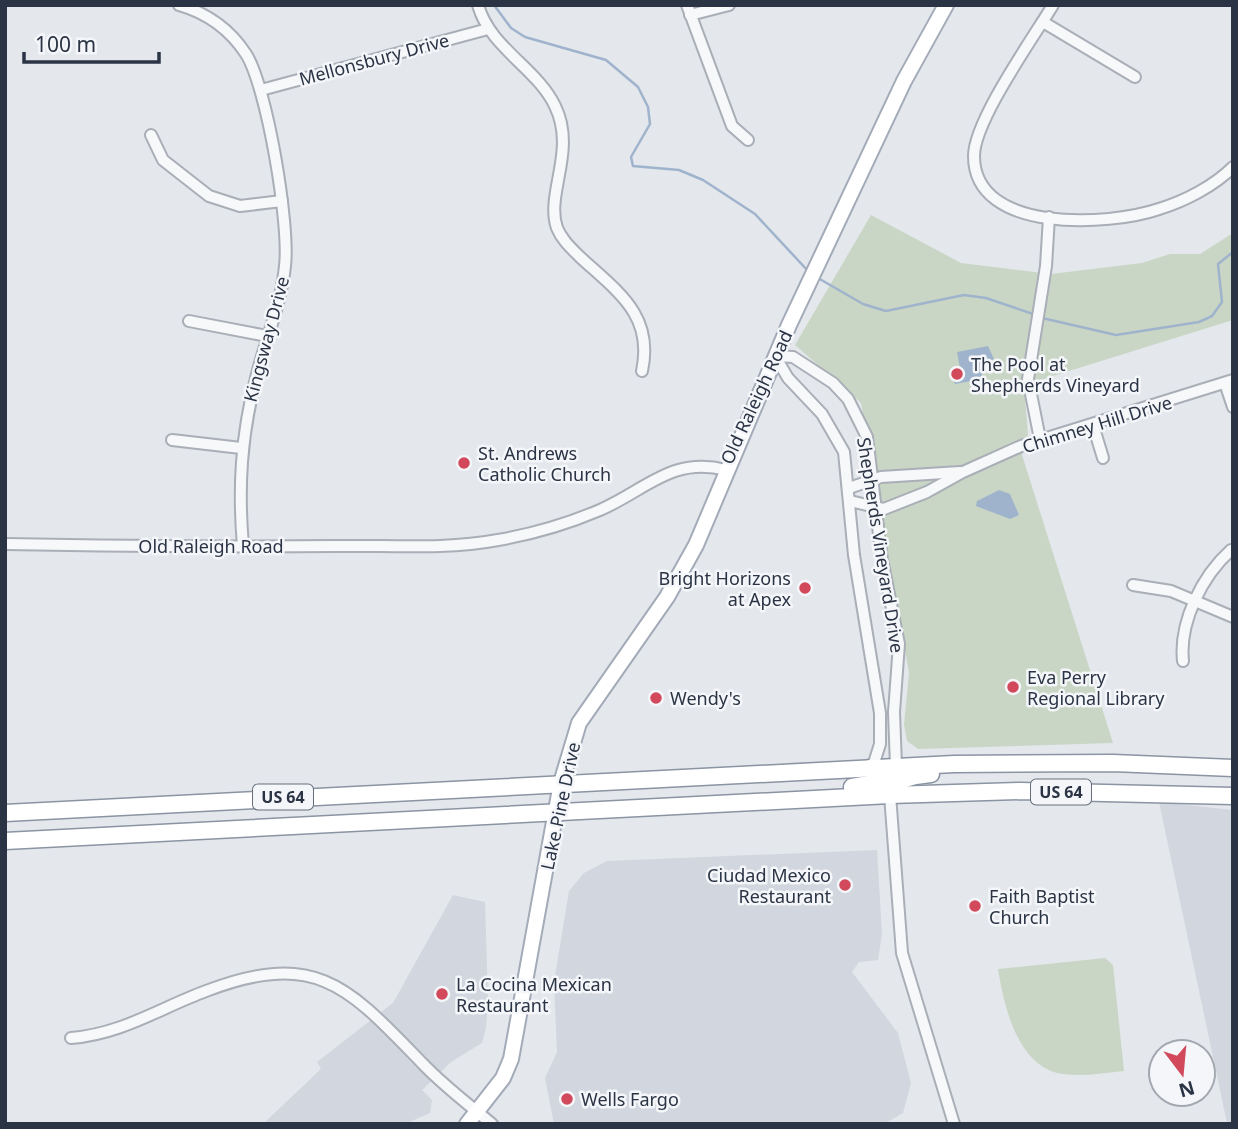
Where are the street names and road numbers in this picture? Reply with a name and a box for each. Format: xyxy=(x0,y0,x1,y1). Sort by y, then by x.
street label: Mellonsbury Drive xyxy=(296,27,452,91)
street label: Kingsway Drive xyxy=(238,273,294,405)
street label: Old Raleigh Road xyxy=(714,326,798,468)
street label: Chimney Hill Drive xyxy=(1019,390,1175,458)
street label: Shepherds Vineyard Drive xyxy=(852,435,910,655)
street label: Old Raleigh Road xyxy=(138,534,284,558)
street label: Lake Pine Drive xyxy=(535,740,585,872)
road number: US 64 xyxy=(1031,779,1091,804)
road number: US 64 xyxy=(253,784,313,810)

